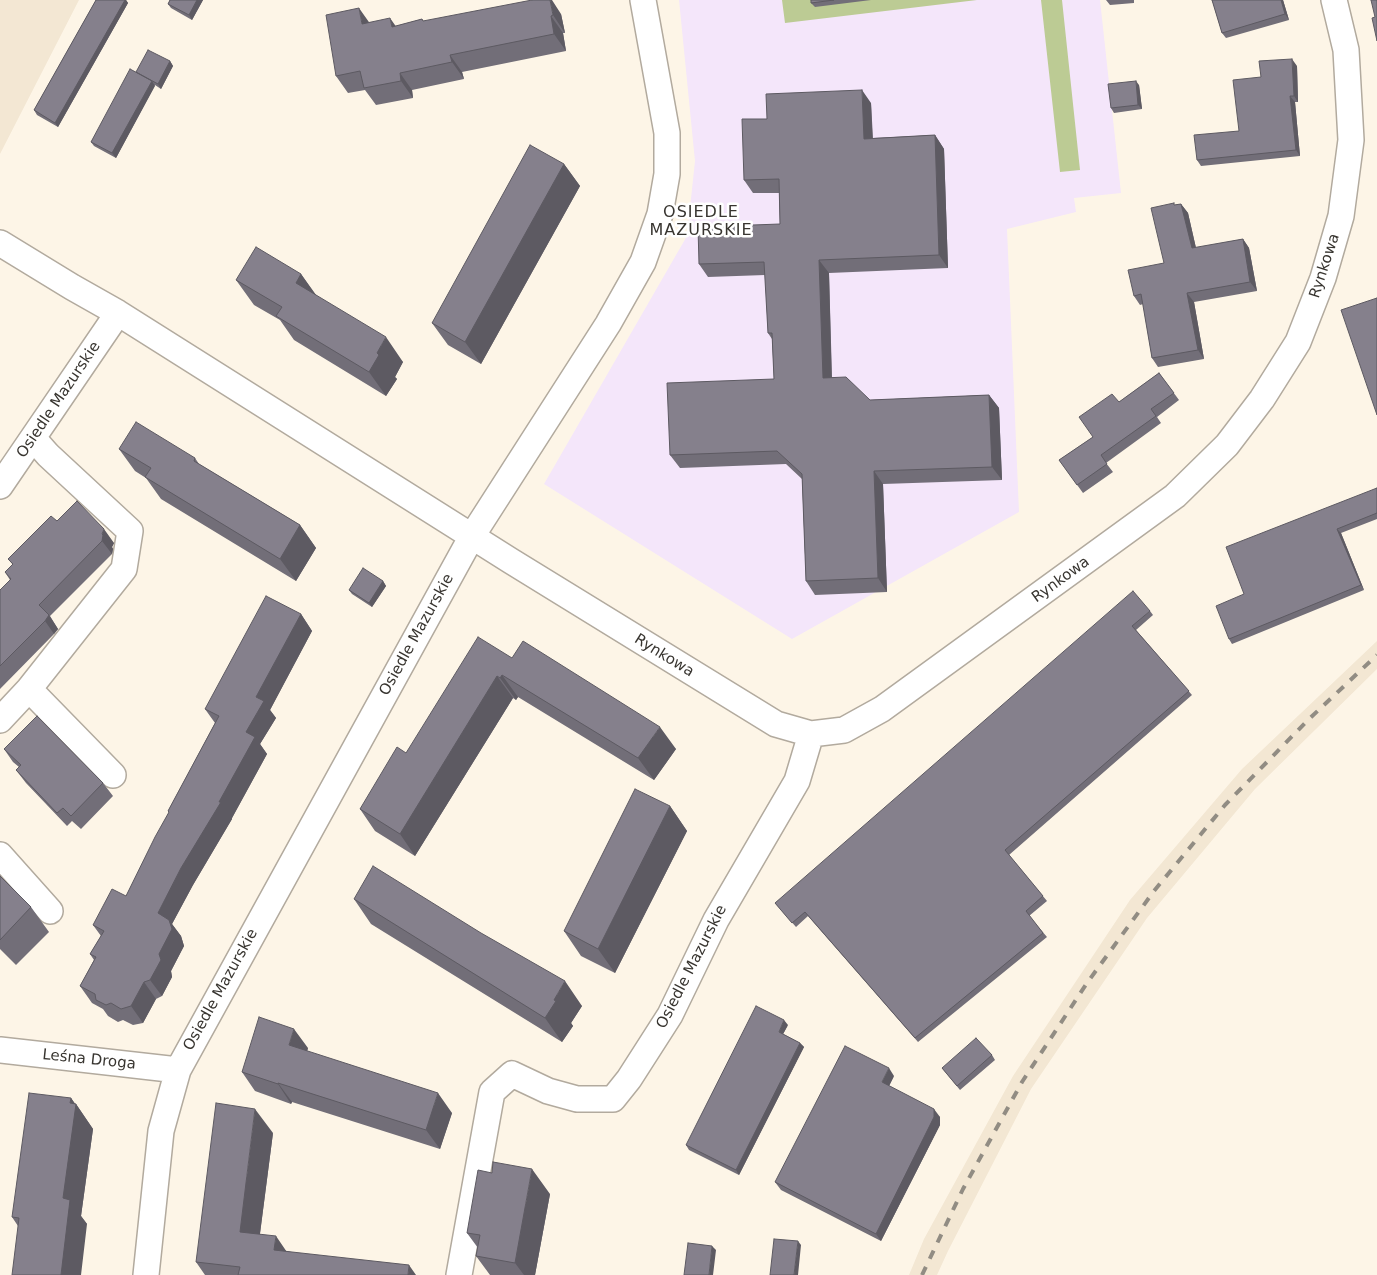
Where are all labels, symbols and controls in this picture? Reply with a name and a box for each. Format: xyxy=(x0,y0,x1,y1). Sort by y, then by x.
district label: OSIEDLE MAZURSKIE xyxy=(648,203,754,241)
street label: Rynkowa xyxy=(1306,231,1344,301)
street label: Osiedle Mazurskie xyxy=(13,338,105,462)
street label: Rynkowa xyxy=(1029,553,1093,607)
street label: Osiedle Mazurskie xyxy=(376,571,458,699)
street label: Rynkowa xyxy=(631,631,697,681)
street label: Osiedle Mazurskie xyxy=(653,902,731,1032)
street label: Osiedle Mazurskie xyxy=(180,926,262,1054)
street label: Leśna Droga xyxy=(41,1046,137,1074)

